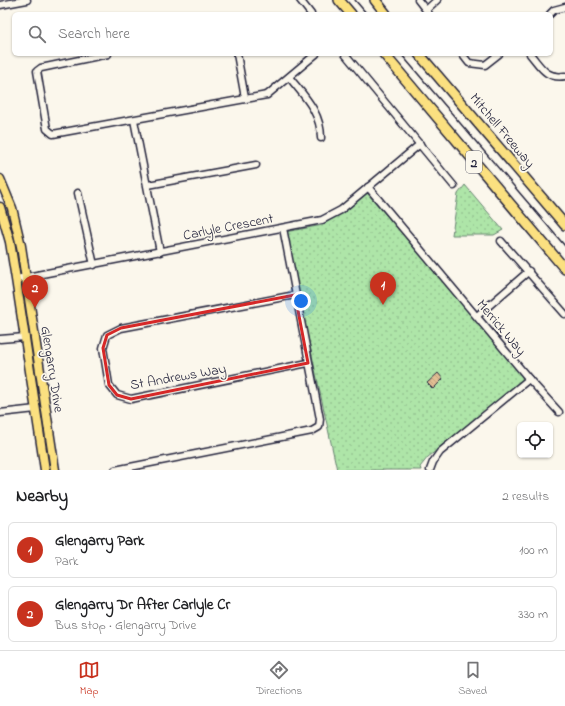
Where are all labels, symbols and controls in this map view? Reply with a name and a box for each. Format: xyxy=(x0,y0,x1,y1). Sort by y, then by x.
search box xyxy=(12,12,553,56)
icon: search xyxy=(26,23,48,45)
text: Search here xyxy=(58,23,130,45)
street label: Mitchell Freeway xyxy=(463,89,540,174)
road number: 2 xyxy=(466,151,482,173)
street label: Carlyle Crescent xyxy=(181,208,276,247)
pin: 1 xyxy=(370,272,396,305)
pin: 2 xyxy=(22,275,48,308)
your location xyxy=(291,291,311,311)
street label: Merrick Way xyxy=(470,295,531,362)
street label: Glengarry Drive xyxy=(33,324,69,415)
street label: St Andrews Way xyxy=(129,359,228,397)
map controls xyxy=(517,422,553,458)
button: locate xyxy=(517,422,553,458)
text: Nearby xyxy=(16,484,68,509)
text: 2 results xyxy=(502,487,549,506)
text: Glengarry Park xyxy=(55,530,144,552)
text: 1 xyxy=(28,541,32,560)
text: 100 m xyxy=(519,541,548,560)
text: Park xyxy=(55,552,79,571)
text: Glengarry Dr After Carlyle Cr xyxy=(55,594,230,616)
text: 2 xyxy=(27,605,33,624)
text: 330 m xyxy=(518,605,548,624)
text: Bus stop · Glengarry Drive xyxy=(55,616,196,635)
tab: Map xyxy=(78,659,100,699)
tab: Directions xyxy=(256,659,302,699)
tab: Saved xyxy=(458,659,487,699)

